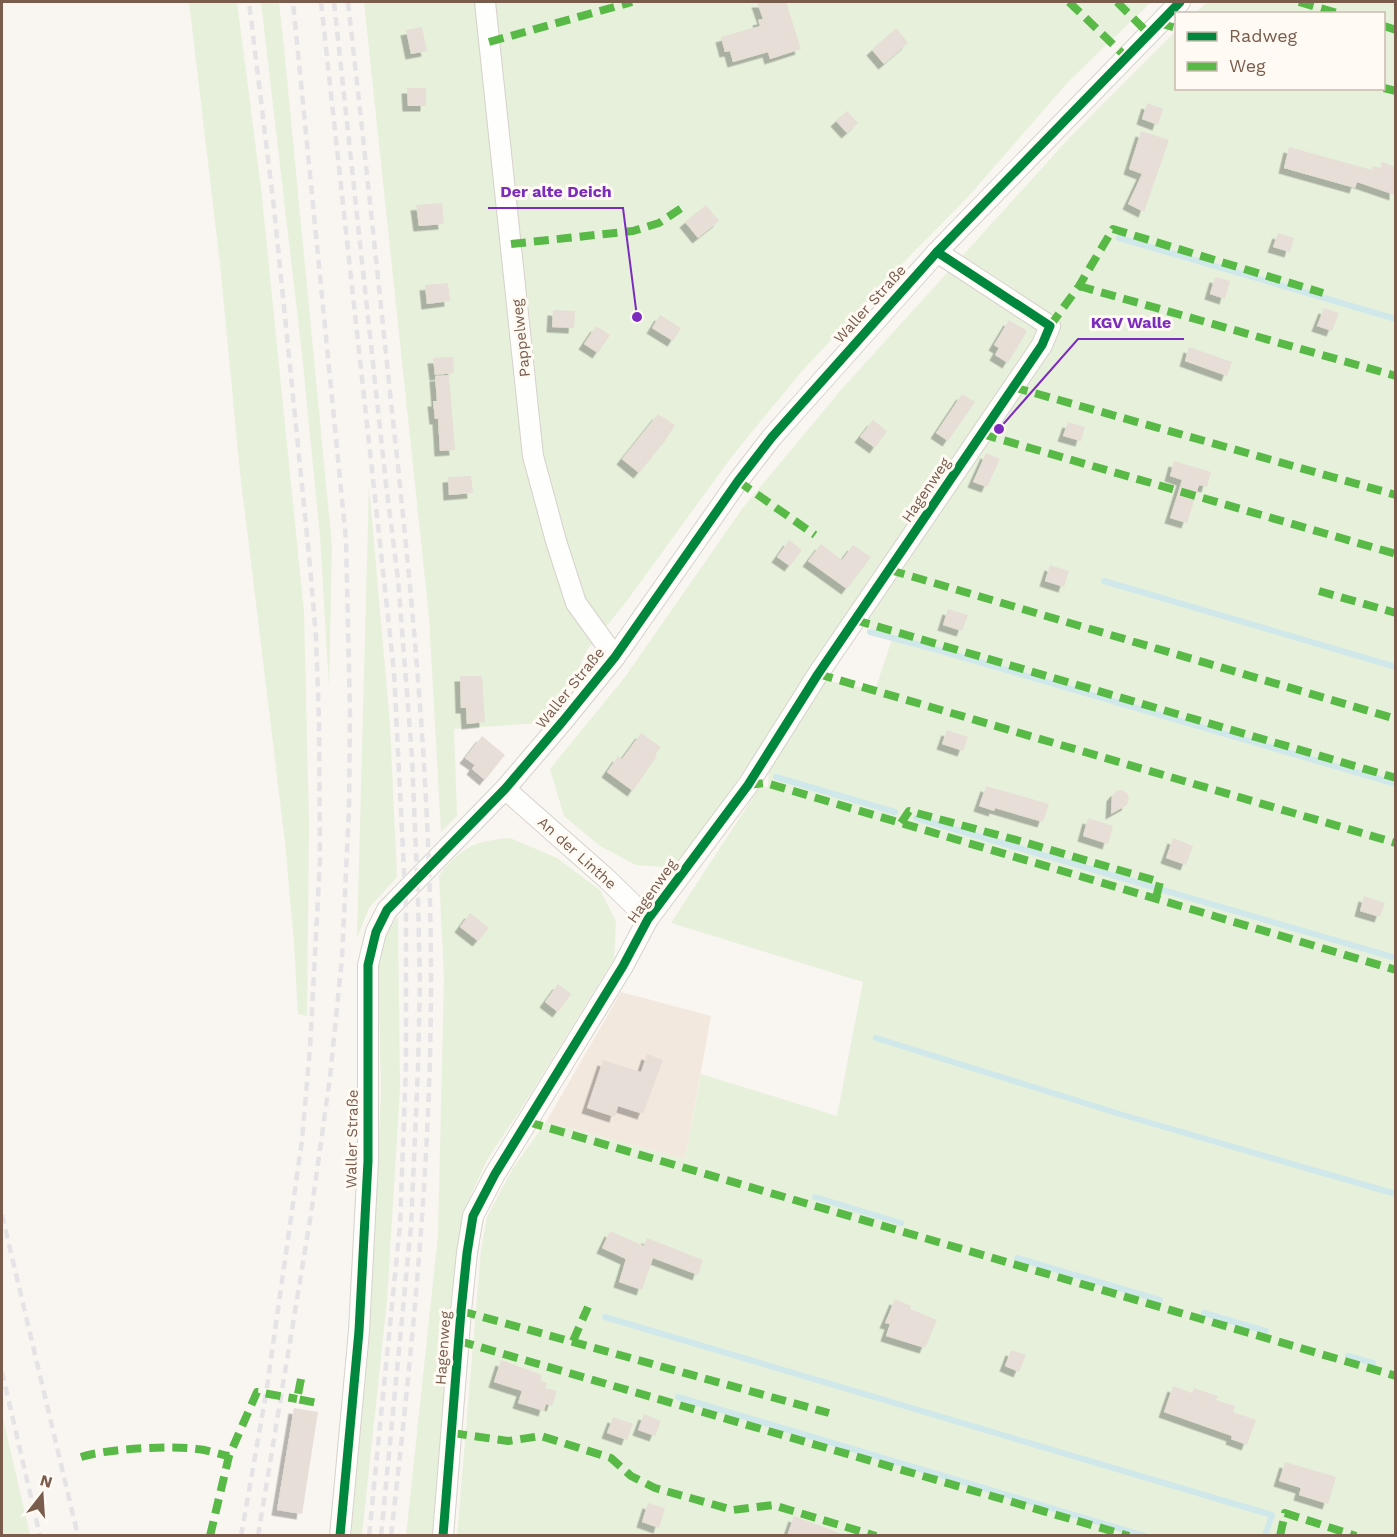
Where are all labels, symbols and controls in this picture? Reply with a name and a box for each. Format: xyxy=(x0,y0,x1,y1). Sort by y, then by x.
legend xyxy=(1175,12,1385,90)
text: Radweg xyxy=(1229,25,1298,46)
text: Weg xyxy=(1229,55,1266,76)
callout: Der alte Deich xyxy=(488,174,623,208)
text: Der alte Deich xyxy=(500,182,612,201)
street label: Waller Straße xyxy=(830,261,910,347)
street label: Pappelweg xyxy=(508,298,534,378)
callout: KGV Walle xyxy=(1078,305,1184,339)
text: KGV Walle xyxy=(1091,313,1171,332)
street label: Hagenweg xyxy=(898,454,954,526)
street label: Waller Straße xyxy=(532,644,608,732)
street label: An der Linthe xyxy=(534,813,620,893)
street label: Hagenweg xyxy=(623,855,681,927)
street label: Waller Straße xyxy=(342,1089,362,1189)
street label: Hagenweg xyxy=(431,1310,455,1386)
north arrow xyxy=(12,1465,72,1525)
text: N xyxy=(38,1470,55,1492)

